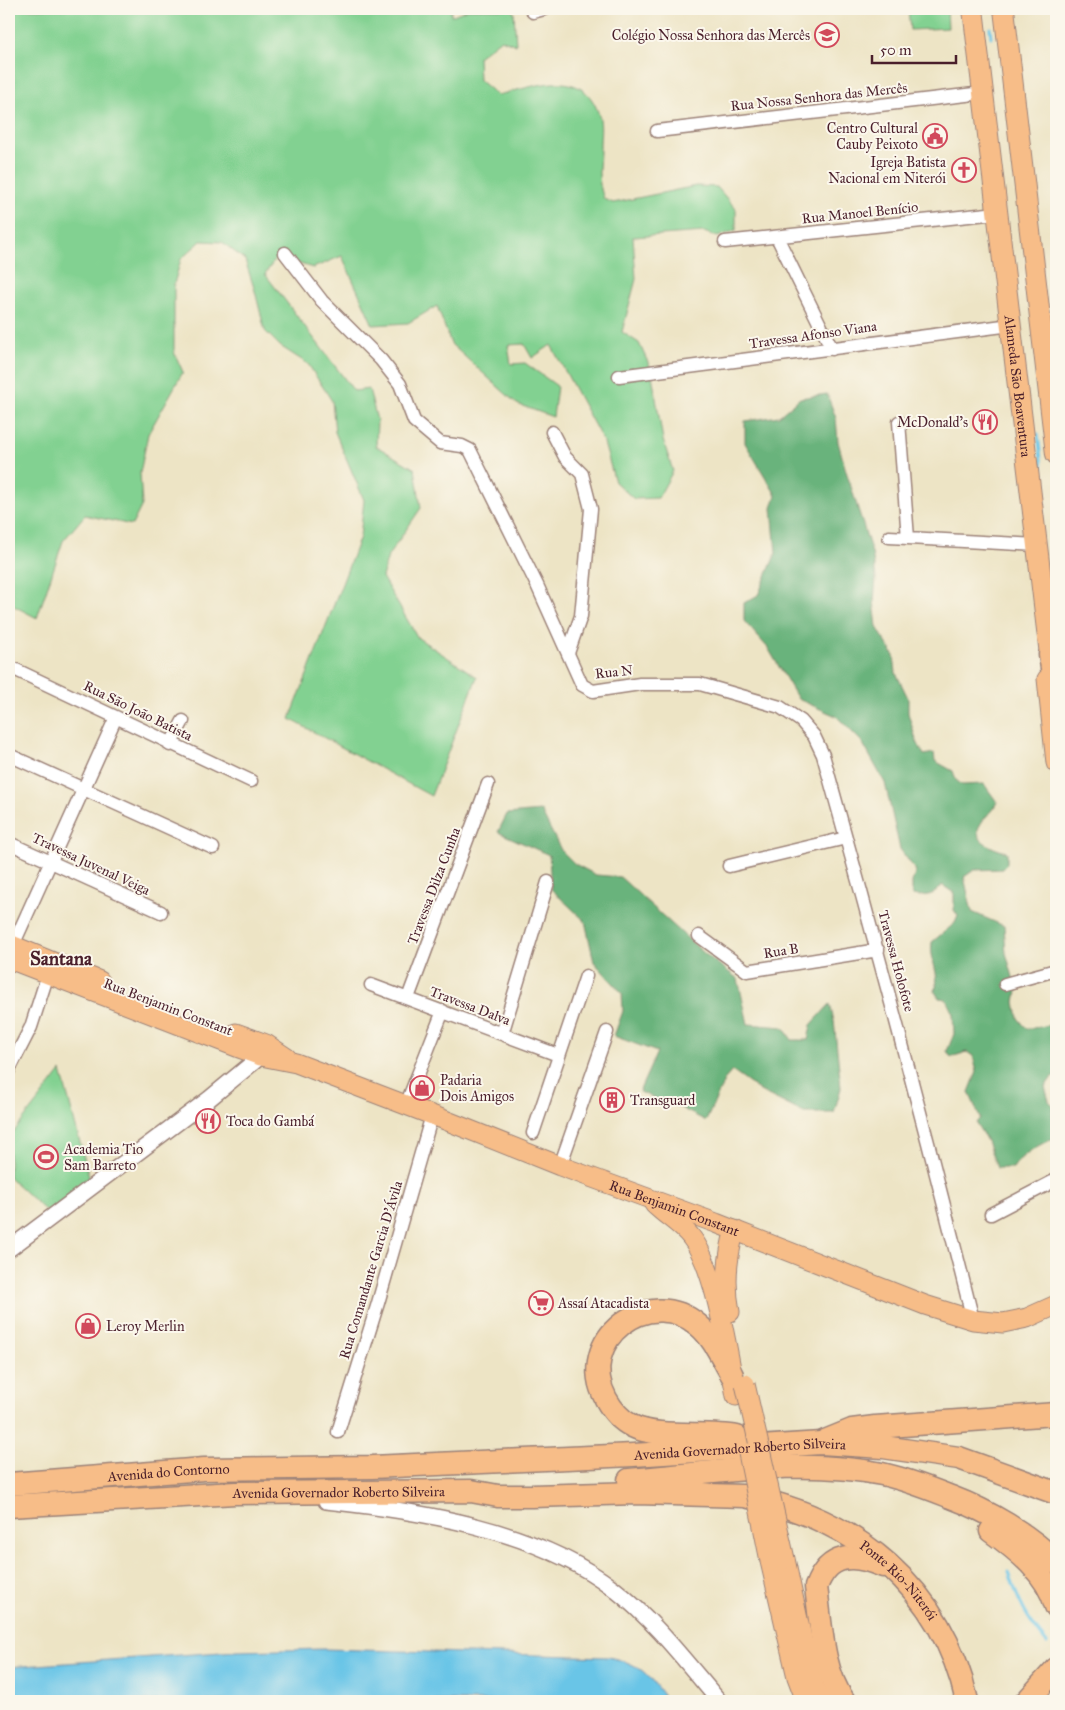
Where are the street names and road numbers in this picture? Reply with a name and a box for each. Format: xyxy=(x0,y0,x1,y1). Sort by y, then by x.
street label: Rua Nossa Senhora das Mercês xyxy=(730,79,908,115)
street label: Rua Manoel Benício xyxy=(801,198,919,228)
street label: Alameda São Boaventura xyxy=(1001,314,1035,458)
street label: Travessa Afonso Viana xyxy=(748,318,878,352)
street label: Rua N xyxy=(594,662,634,682)
street label: Rua São João Batista xyxy=(80,677,195,746)
street label: Travessa Dilza Cunha xyxy=(404,825,464,947)
street label: Travessa Juvenal Veiga xyxy=(29,829,153,900)
street label: Travessa Holofote xyxy=(874,908,918,1014)
street label: Rua B xyxy=(762,940,800,962)
street label: Rua Benjamin Constant xyxy=(101,975,235,1040)
street label: Travessa Dalva xyxy=(427,983,513,1029)
street label: Rua Benjamin Constant xyxy=(607,1176,742,1240)
street label: Rua Comandante Garcia D'Ávila xyxy=(334,1178,406,1361)
street label: Avenida Governador Roberto Silveira xyxy=(632,1434,847,1463)
street label: Avenida do Contorno xyxy=(106,1460,230,1485)
street label: Avenida Governador Roberto Silveira xyxy=(231,1483,445,1502)
street label: Ponte Rio-Niterói xyxy=(856,1537,941,1623)

